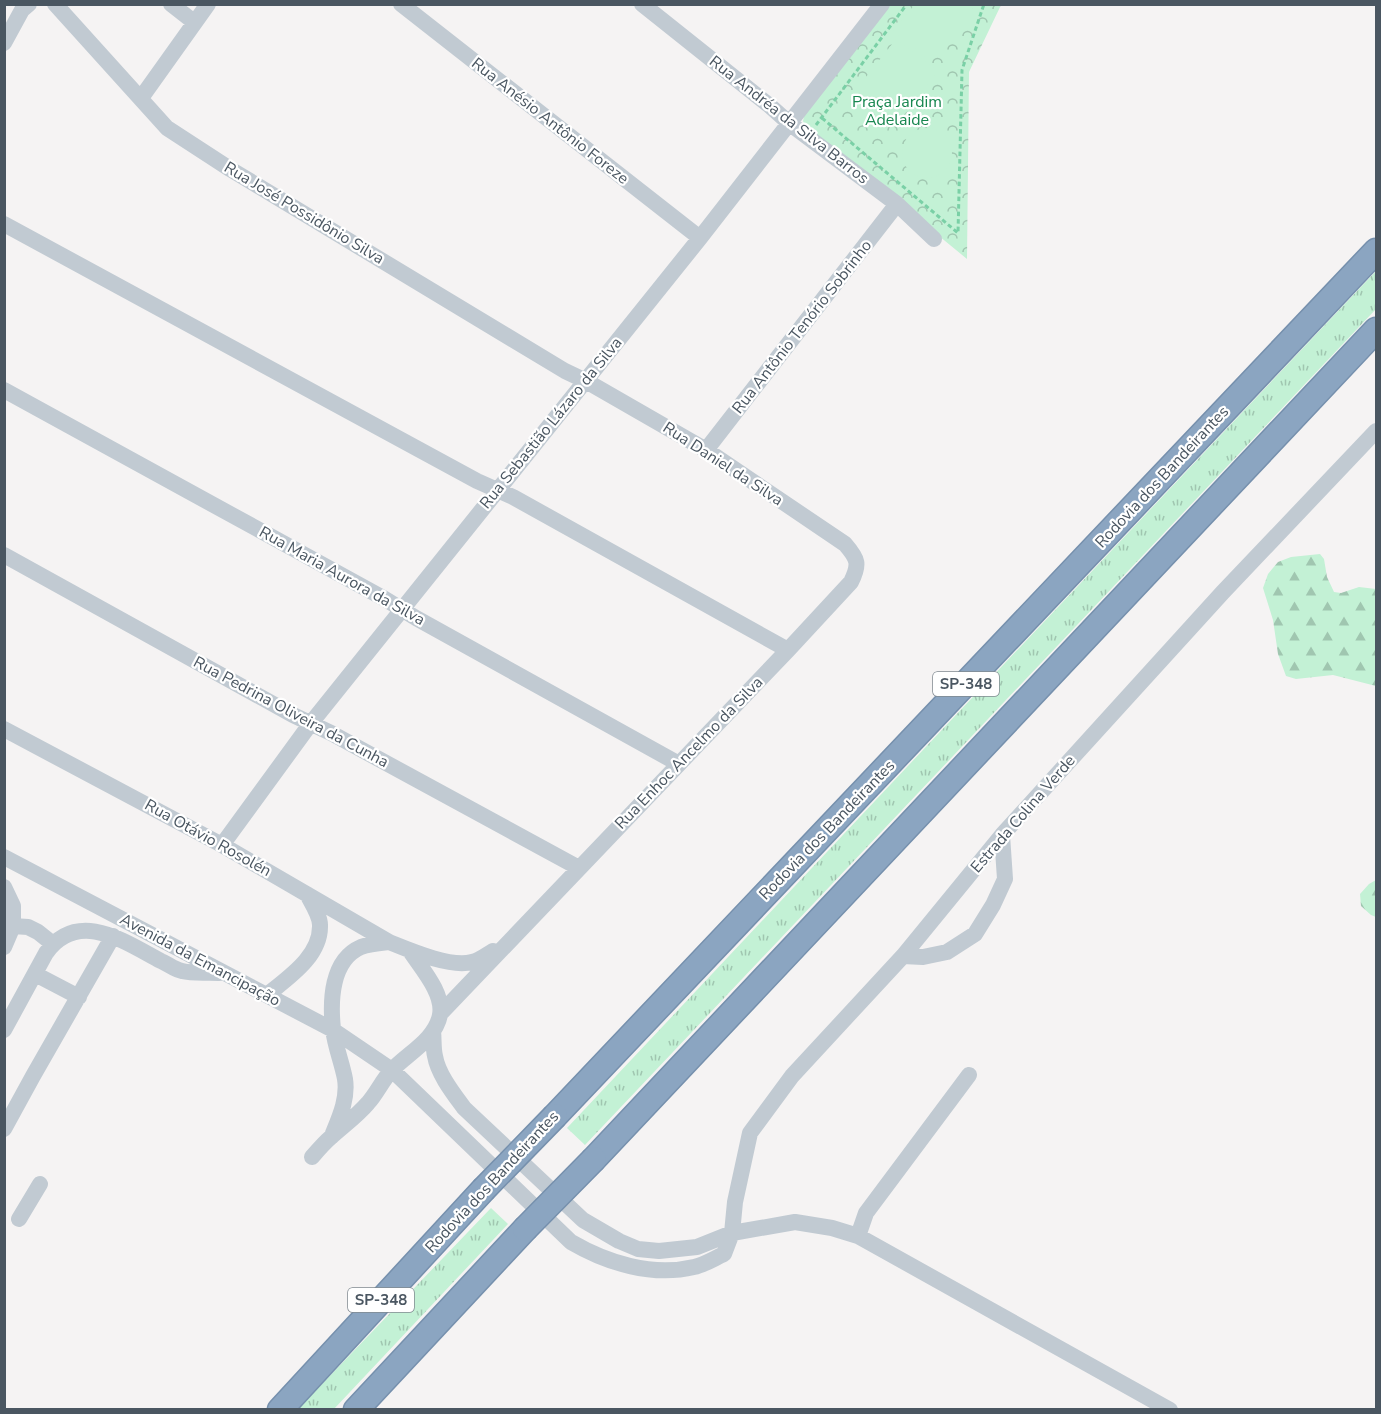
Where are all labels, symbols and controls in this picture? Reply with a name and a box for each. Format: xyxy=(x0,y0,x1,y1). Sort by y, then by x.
street label: Rua Andréa da Silva Barros xyxy=(705,51,873,189)
street label: Rua Anésio Antônio Foreze xyxy=(467,53,633,189)
park label: Praça Jardim Adelaide xyxy=(852,91,942,131)
street label: Rua José Possidônio Silva xyxy=(220,156,388,270)
street label: Rua Antônio Tenório Sobrinho xyxy=(727,235,877,419)
street label: Rua Sebastião Lázaro da Silva xyxy=(475,333,627,513)
street label: Rodovia dos Bandeirantes xyxy=(1090,401,1234,553)
street label: Rua Daniel da Silva xyxy=(659,417,787,511)
street label: Rua Maria Aurora da Silva xyxy=(255,521,429,631)
street label: Rua Pedrina Oliveira da Cunha xyxy=(189,651,393,773)
street label: Rua Enhoc Ancelmo da Silva xyxy=(610,672,768,834)
road number: SP-348 xyxy=(933,672,999,696)
street label: Estrada Colina Verde xyxy=(966,750,1080,878)
street label: Rodovia dos Bandeirantes xyxy=(754,755,900,905)
street label: Rua Otávio Rosolén xyxy=(141,794,275,882)
street label: Avenida da Emancipação xyxy=(116,908,284,1012)
street label: Rodovia dos Bandeirantes xyxy=(420,1106,564,1258)
road number: SP-348 xyxy=(348,1288,414,1312)

